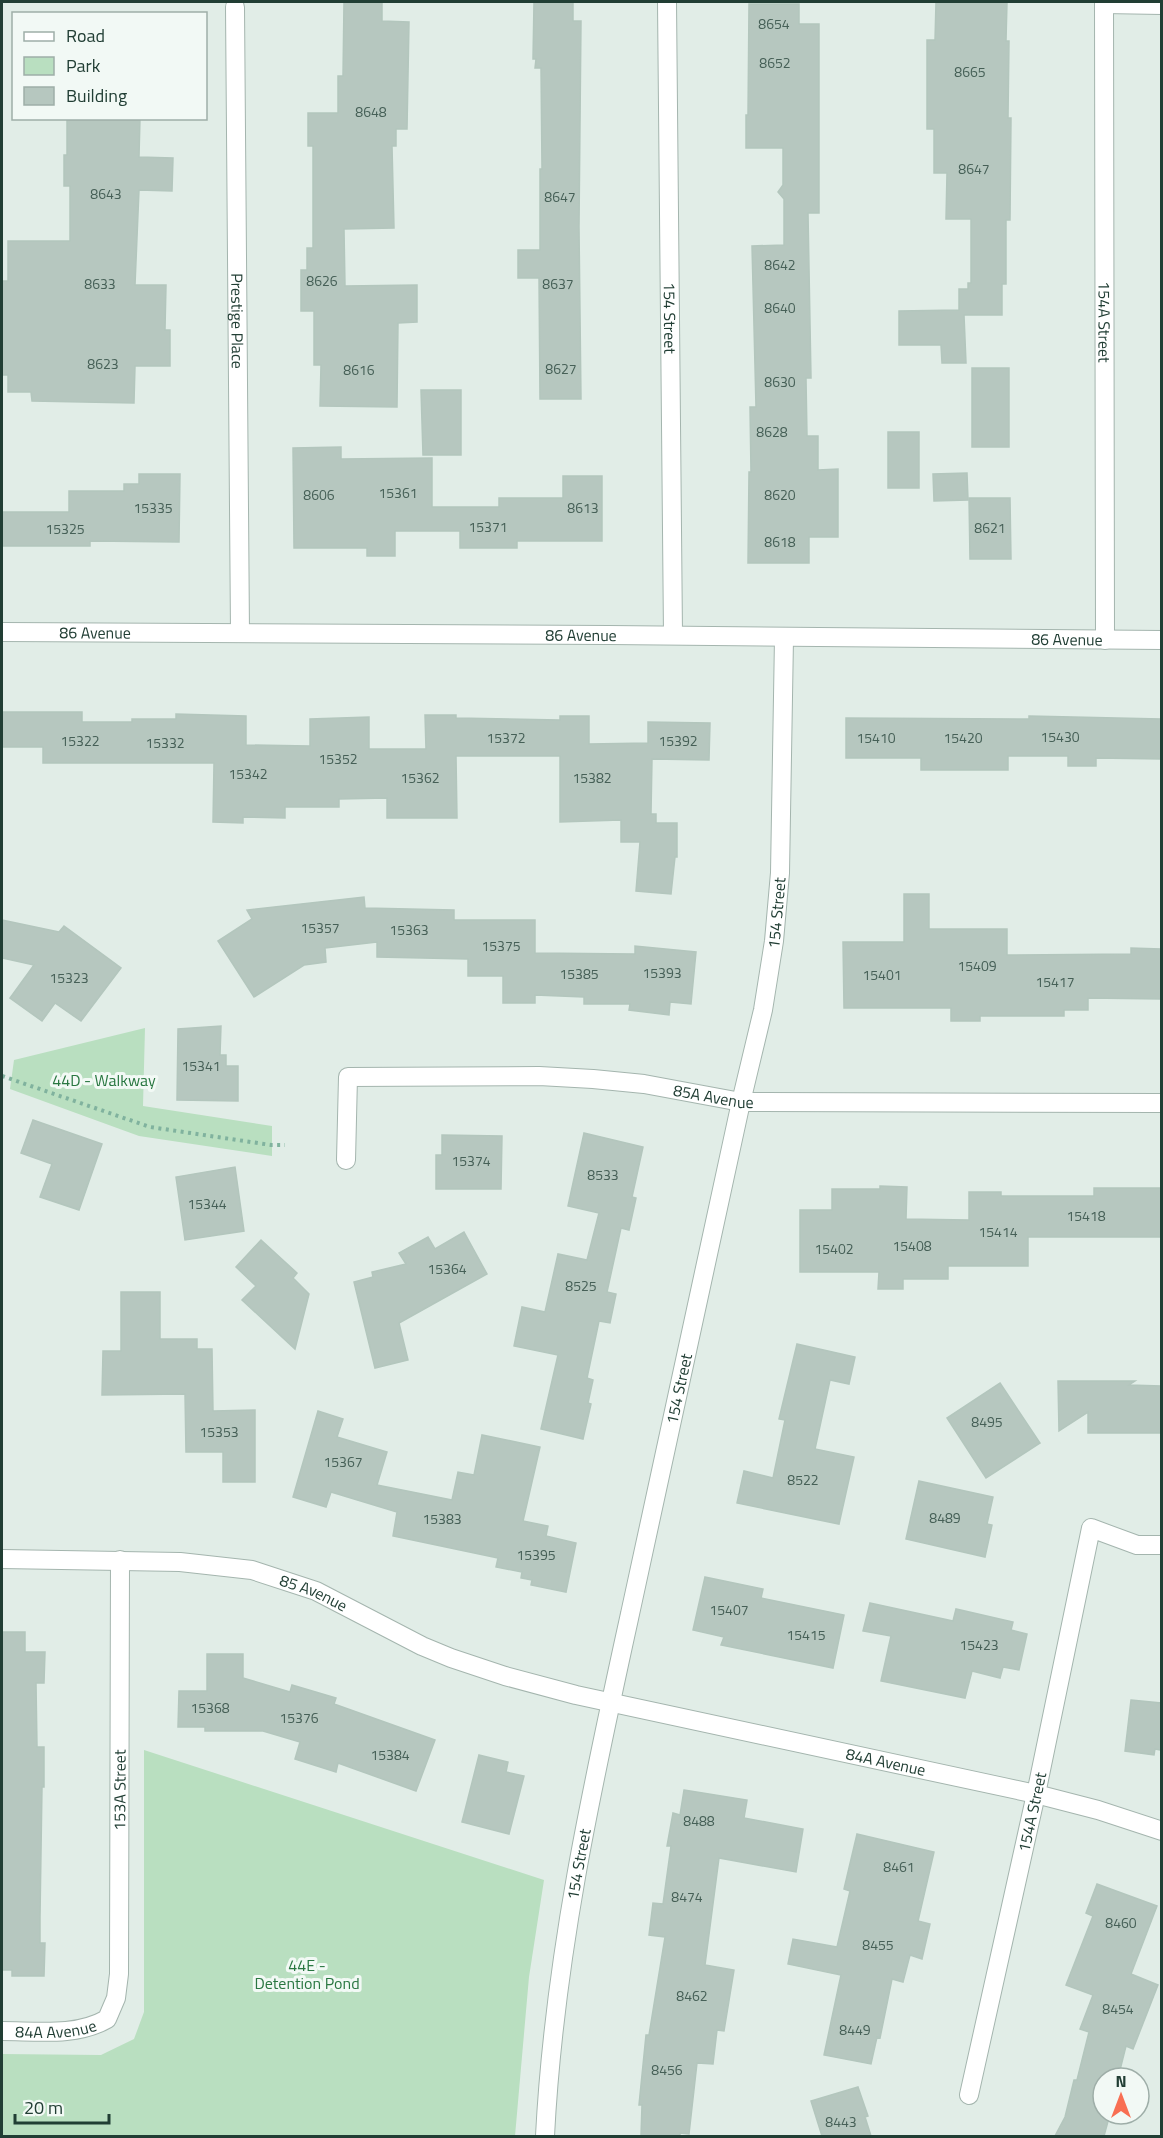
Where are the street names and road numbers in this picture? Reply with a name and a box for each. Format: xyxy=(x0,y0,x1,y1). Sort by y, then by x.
street label: Prestige Place xyxy=(225,273,250,369)
street label: 154A Street xyxy=(1092,281,1117,363)
street label: 154 Street xyxy=(658,282,682,354)
street label: 86 Avenue xyxy=(59,620,131,645)
street label: 86 Avenue xyxy=(545,623,617,647)
street label: 86 Avenue xyxy=(1031,627,1103,651)
street label: 154 Street xyxy=(761,876,792,951)
street label: 85A Avenue xyxy=(671,1078,754,1114)
street label: 154 Street xyxy=(659,1351,698,1426)
street label: 85 Avenue xyxy=(277,1568,352,1617)
street label: 84A Avenue xyxy=(844,1741,928,1782)
street label: 153A Street xyxy=(107,1749,132,1831)
street label: 154A Street xyxy=(1011,1769,1052,1854)
street label: 154 Street xyxy=(560,1826,597,1902)
street label: 84A Avenue xyxy=(15,2013,100,2044)

